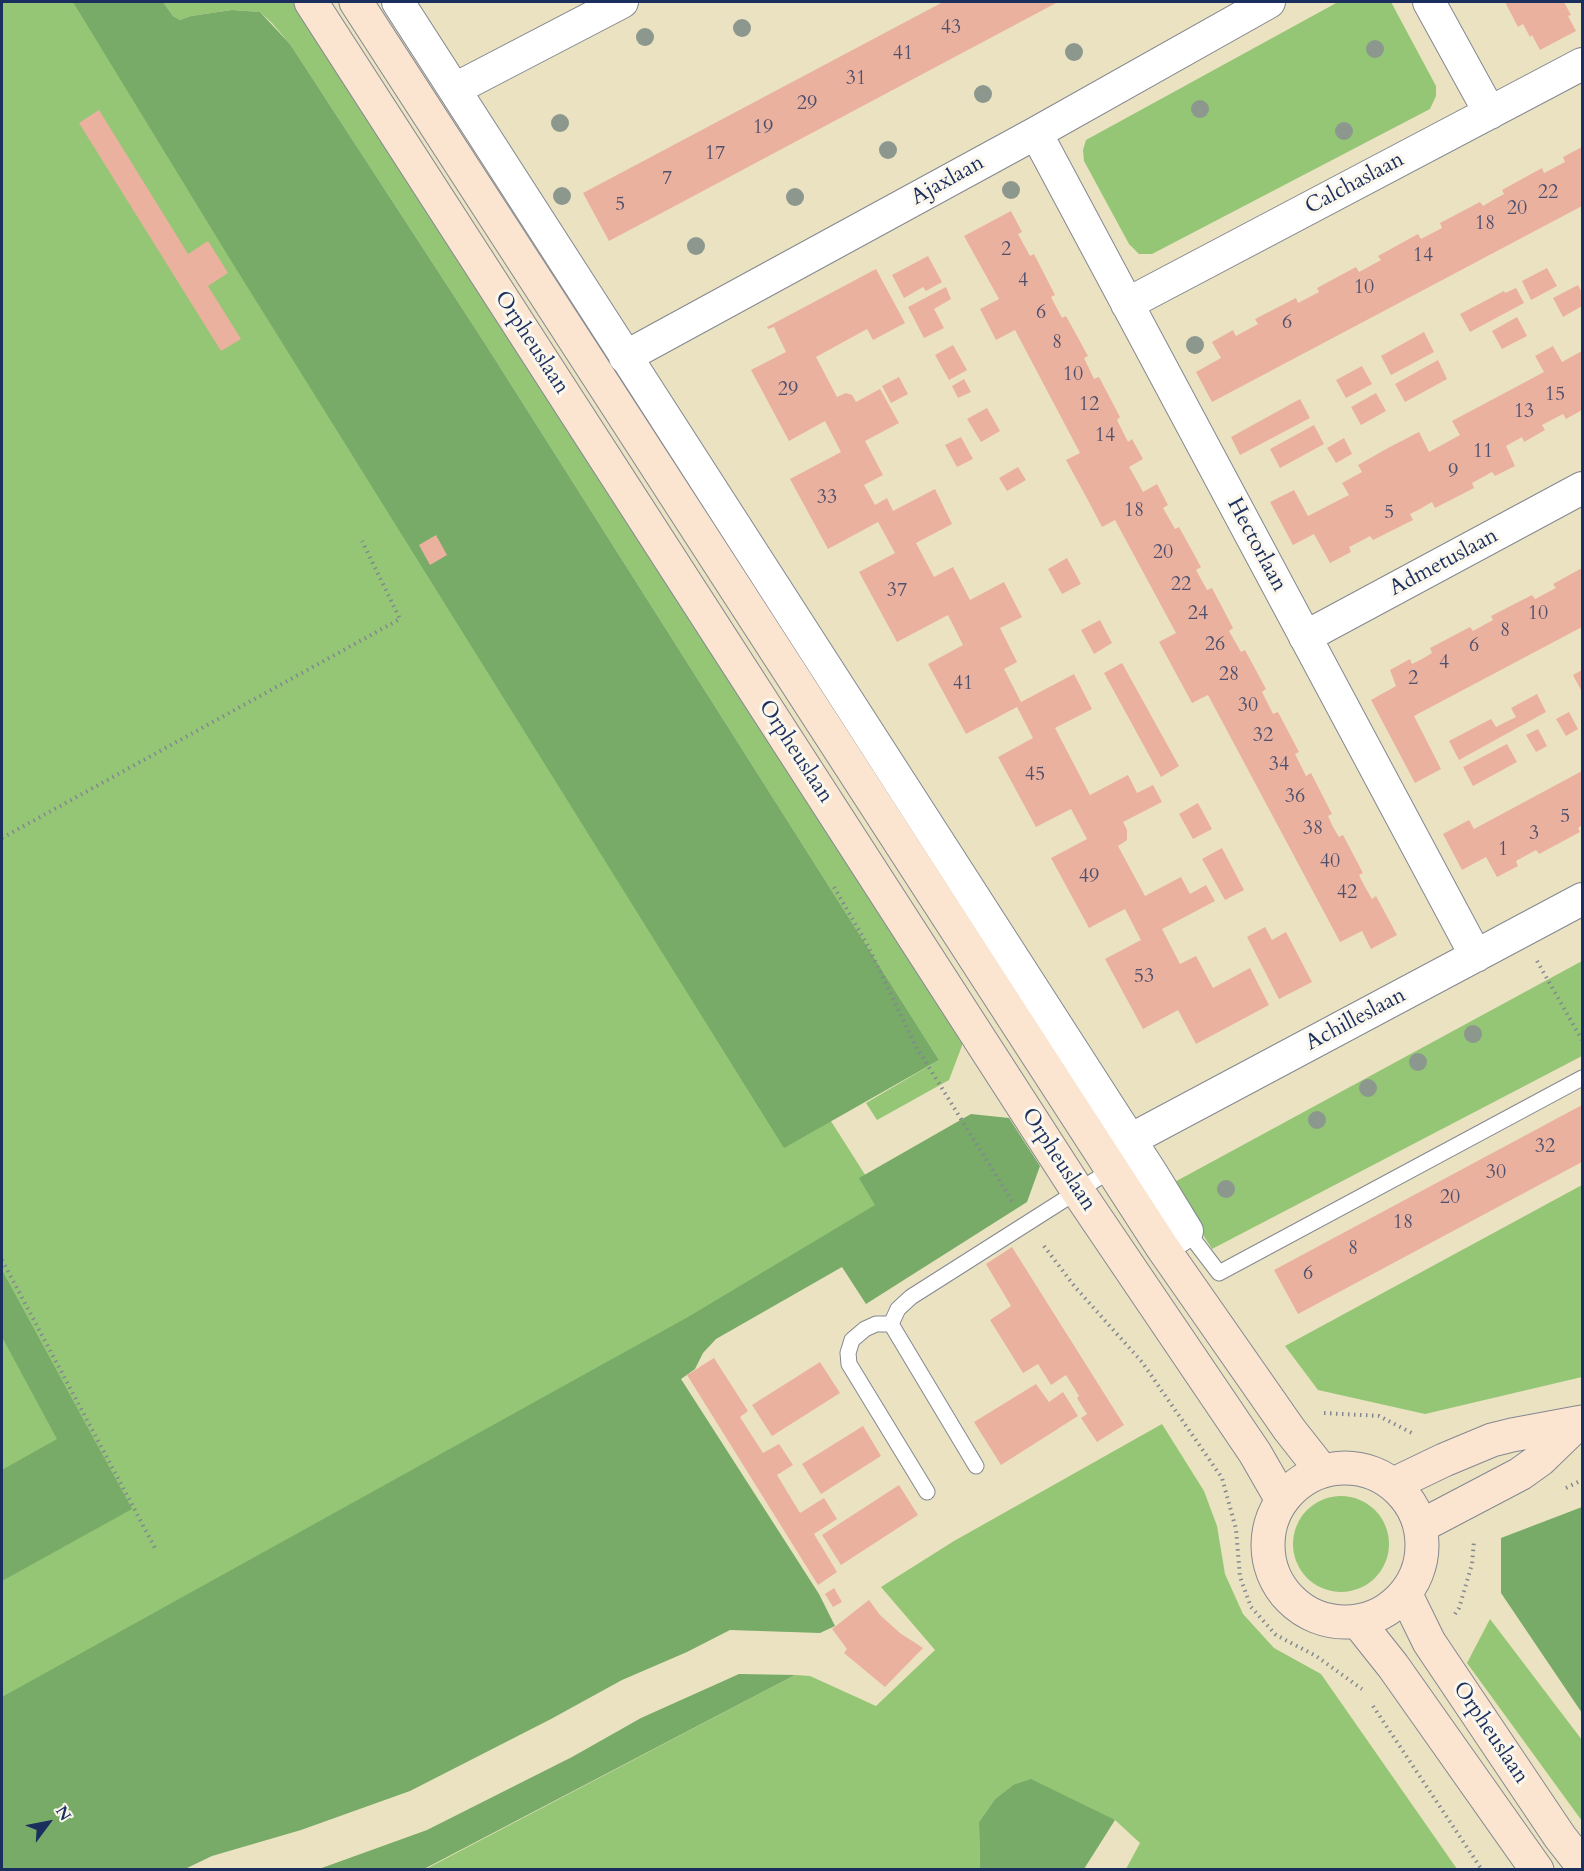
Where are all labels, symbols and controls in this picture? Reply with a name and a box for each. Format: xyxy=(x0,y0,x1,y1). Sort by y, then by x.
house number: 43 xyxy=(941,16,961,40)
house number: 41 xyxy=(893,42,913,66)
house number: 31 xyxy=(846,67,866,91)
house number: 29 xyxy=(797,92,817,116)
house number: 19 xyxy=(753,116,773,140)
house number: 17 xyxy=(705,142,725,166)
street label: Calchaslaan xyxy=(1301,147,1409,221)
street label: Ajaxlaan xyxy=(907,150,989,212)
house number: 7 xyxy=(662,167,672,191)
house number: 22 xyxy=(1538,181,1558,205)
house number: 5 xyxy=(615,193,625,217)
house number: 20 xyxy=(1507,197,1527,221)
house number: 18 xyxy=(1475,212,1495,236)
house number: 2 xyxy=(1001,238,1011,262)
house number: 14 xyxy=(1413,244,1433,268)
house number: 4 xyxy=(1018,269,1028,293)
house number: 10 xyxy=(1354,276,1374,300)
street label: Orpheuslaan xyxy=(488,287,574,399)
house number: 6 xyxy=(1036,301,1046,325)
house number: 6 xyxy=(1282,311,1292,335)
house number: 8 xyxy=(1052,331,1062,355)
house number: 10 xyxy=(1063,363,1083,387)
house number: 29 xyxy=(778,378,798,402)
house number: 15 xyxy=(1545,383,1565,407)
house number: 12 xyxy=(1079,393,1099,417)
house number: 13 xyxy=(1514,400,1534,424)
house number: 14 xyxy=(1095,424,1115,448)
house number: 11 xyxy=(1473,440,1493,464)
house number: 9 xyxy=(1448,460,1458,484)
house number: 33 xyxy=(817,486,837,510)
street label: Hectorlaan xyxy=(1220,494,1292,596)
house number: 18 xyxy=(1124,499,1144,523)
house number: 5 xyxy=(1384,501,1394,525)
street label: Admetuslaan xyxy=(1385,523,1503,603)
house number: 20 xyxy=(1153,541,1173,565)
house number: 22 xyxy=(1171,573,1191,597)
house number: 37 xyxy=(887,579,907,603)
house number: 24 xyxy=(1188,602,1208,626)
house number: 10 xyxy=(1528,602,1548,626)
house number: 8 xyxy=(1500,619,1510,643)
house number: 26 xyxy=(1205,633,1225,657)
house number: 6 xyxy=(1469,634,1479,658)
house number: 4 xyxy=(1439,651,1449,675)
house number: 28 xyxy=(1219,663,1239,687)
house number: 2 xyxy=(1408,667,1418,691)
house number: 41 xyxy=(953,672,973,696)
house number: 30 xyxy=(1238,694,1258,718)
street label: Orpheuslaan xyxy=(752,696,838,808)
house number: 32 xyxy=(1253,724,1273,748)
house number: 34 xyxy=(1269,753,1289,777)
house number: 45 xyxy=(1025,763,1045,787)
house number: 36 xyxy=(1285,785,1305,809)
house number: 5 xyxy=(1560,805,1570,829)
house number: 38 xyxy=(1303,817,1323,841)
house number: 3 xyxy=(1529,822,1539,846)
house number: 1 xyxy=(1498,838,1508,862)
house number: 40 xyxy=(1320,850,1340,874)
house number: 49 xyxy=(1079,865,1099,889)
house number: 42 xyxy=(1337,881,1357,905)
house number: 53 xyxy=(1134,965,1154,989)
street label: Achilleslaan xyxy=(1301,983,1411,1057)
street label: Orpheuslaan xyxy=(1015,1104,1101,1216)
house number: 32 xyxy=(1535,1135,1555,1159)
house number: 30 xyxy=(1486,1161,1506,1185)
house number: 20 xyxy=(1440,1186,1460,1210)
house number: 18 xyxy=(1393,1211,1413,1235)
house number: 8 xyxy=(1348,1237,1358,1261)
house number: 6 xyxy=(1303,1262,1313,1286)
street label: Orpheuslaan xyxy=(1446,1677,1534,1789)
north arrow xyxy=(18,1793,78,1853)
text: N xyxy=(50,1802,76,1825)

